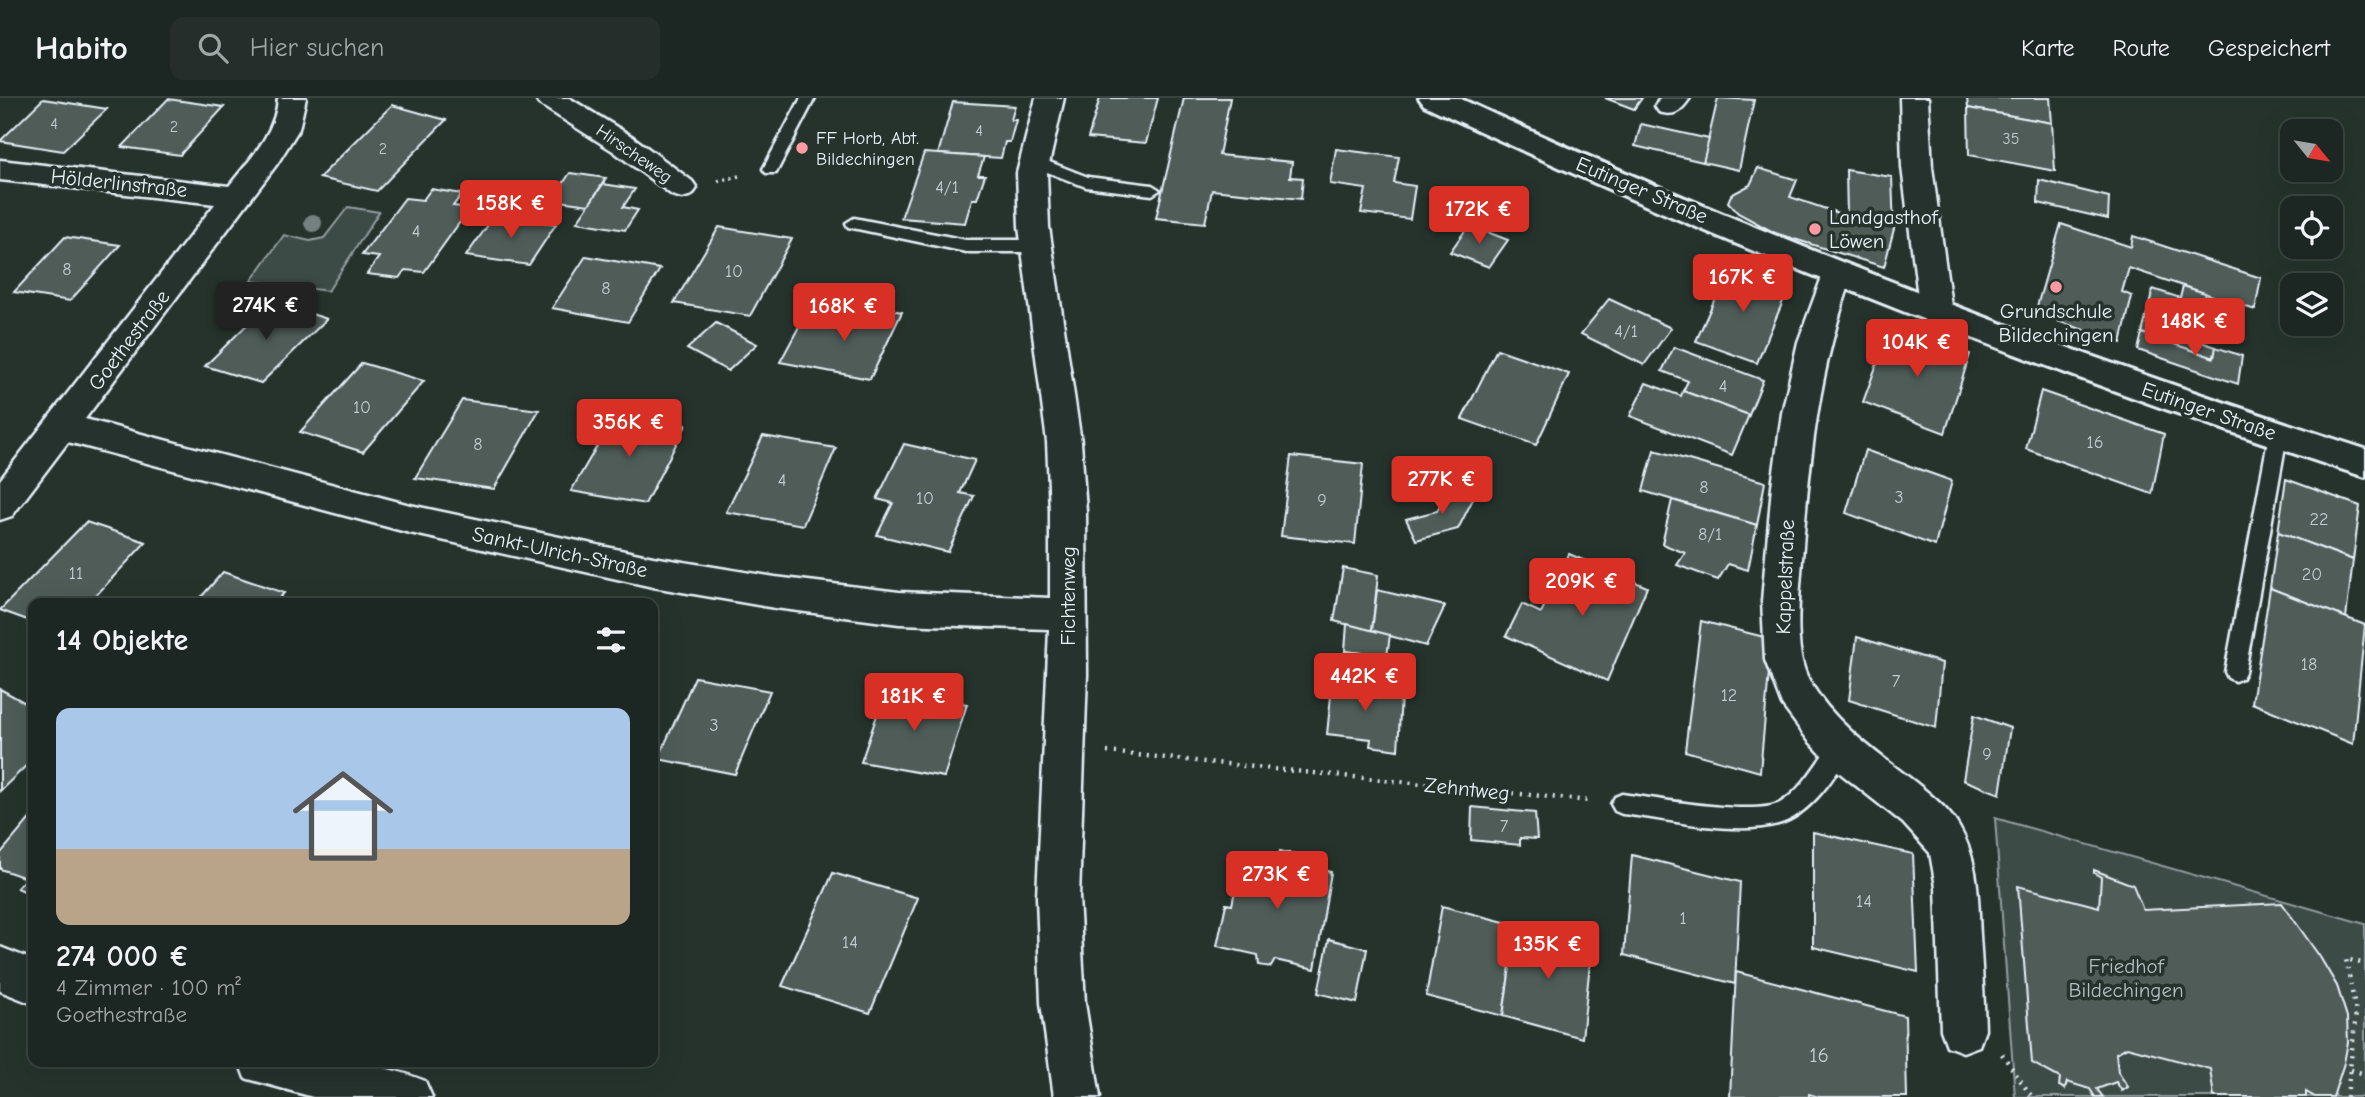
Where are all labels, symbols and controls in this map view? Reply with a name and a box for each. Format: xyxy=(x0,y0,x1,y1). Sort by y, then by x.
search box xyxy=(170,17,660,80)
text: Habito xyxy=(35,29,128,67)
icon: search xyxy=(194,29,232,67)
text: Hier suchen xyxy=(250,33,384,63)
text: Karte xyxy=(2021,34,2075,62)
text: Route xyxy=(2113,34,2170,62)
text: Gespeichert xyxy=(2208,34,2330,62)
house number: 4 xyxy=(50,115,58,133)
house number: 2 xyxy=(170,118,178,136)
north arrow xyxy=(2280,119,2343,182)
map controls xyxy=(2280,119,2343,336)
street label: Hirscheweg xyxy=(592,120,676,188)
house number: 4 xyxy=(975,122,983,140)
place label: FF Horb, Abt. Bildechingen xyxy=(816,128,919,170)
house number: 35 xyxy=(2003,130,2019,148)
house number: 2 xyxy=(379,140,387,158)
marker: FF Horb, Abt. Bildechingen xyxy=(794,140,810,156)
street label: Eutinger Straße xyxy=(1573,151,1711,229)
street label: Hölderlinstraße xyxy=(50,164,188,202)
house number: 4/1 xyxy=(935,177,959,198)
pin: 158K € xyxy=(454,180,568,240)
pin: 172K € xyxy=(1422,186,1536,246)
text: 158K € xyxy=(476,189,546,216)
text: 172K € xyxy=(1445,195,1513,222)
button: locate xyxy=(2280,196,2343,259)
place label: Landgasthof Löwen xyxy=(1829,205,1939,253)
house number: 4 xyxy=(412,221,420,242)
marker: Landgasthof Löwen xyxy=(1807,221,1823,237)
pin: 167K € xyxy=(1686,254,1800,314)
house number: 8 xyxy=(62,259,72,280)
house number: 10 xyxy=(725,261,743,282)
text: 167K € xyxy=(1709,263,1777,290)
button: layers xyxy=(2280,273,2343,336)
house number: 8 xyxy=(601,278,611,299)
marker: Grundschule Bildechingen xyxy=(2048,279,2064,295)
pin: 274K € xyxy=(209,282,323,342)
pin: 168K € xyxy=(787,284,901,343)
street label: Goethestraße xyxy=(83,285,175,395)
text: 274K € xyxy=(232,291,300,318)
text: 168K € xyxy=(809,292,879,319)
place label: Grundschule Bildechingen xyxy=(1998,299,2114,347)
pin: 148K € xyxy=(2138,299,2252,358)
text: 148K € xyxy=(2161,307,2229,334)
pin: 104K € xyxy=(1860,320,1974,379)
house number: 4/1 xyxy=(1614,321,1638,342)
text: 104K € xyxy=(1882,328,1952,355)
house number: 4 xyxy=(1719,376,1727,397)
street label: Eutinger Straße xyxy=(2139,377,2279,445)
house number: 10 xyxy=(353,397,371,418)
pin: 356K € xyxy=(572,400,686,459)
text: 356K € xyxy=(593,408,665,435)
house number: 16 xyxy=(2087,432,2103,453)
house number: 8 xyxy=(473,434,483,455)
pin: 277K € xyxy=(1385,456,1499,516)
text: 277K € xyxy=(1408,465,1476,492)
house number: 4 xyxy=(778,470,786,491)
house number: 8 xyxy=(1699,477,1709,498)
house number: 3 xyxy=(1894,487,1904,508)
house number: 10 xyxy=(916,488,934,509)
house number: 9 xyxy=(1317,490,1327,511)
house number: 22 xyxy=(2310,509,2328,530)
street label: Kappelstraße xyxy=(1771,519,1799,635)
street label: Sankt-Ulrich-Straße xyxy=(470,522,650,582)
house number: 8/1 xyxy=(1698,524,1722,545)
street label: Fichtenweg xyxy=(1056,546,1080,646)
pin: 209K € xyxy=(1525,559,1639,618)
house number: 11 xyxy=(69,563,83,584)
house number: 20 xyxy=(2302,564,2322,585)
text: 209K € xyxy=(1545,567,1619,594)
icon: filters xyxy=(592,621,630,659)
text: 14 Objekte xyxy=(56,623,188,658)
pin: 442K € xyxy=(1308,654,1422,713)
house number: 18 xyxy=(2301,654,2317,675)
text: 442K € xyxy=(1330,662,1400,689)
house number: 7 xyxy=(1892,671,1901,692)
pin: 181K € xyxy=(857,674,971,733)
text: 181K € xyxy=(881,682,947,709)
house number: 12 xyxy=(1721,685,1737,706)
house number: 3 xyxy=(709,715,719,736)
house number: 9 xyxy=(1982,744,1992,765)
icon: home xyxy=(280,753,406,879)
street label: Zehntweg xyxy=(1423,773,1511,805)
house number: 7 xyxy=(1500,816,1509,837)
pin: 273K € xyxy=(1220,852,1334,911)
text: 273K € xyxy=(1242,860,1312,887)
house number: 14 xyxy=(1856,891,1872,912)
house number: 1 xyxy=(1679,908,1687,929)
pin: 135K € xyxy=(1491,922,1605,981)
text: 135K € xyxy=(1513,930,1583,957)
house number: 14 xyxy=(842,932,858,953)
text: 274 000 € xyxy=(56,939,189,974)
park label: Friedhof Bildechingen xyxy=(2068,954,2184,1002)
text: 4 Zimmer · 100 m² xyxy=(56,974,241,1001)
text: Goethestraße xyxy=(56,1001,187,1028)
house number: 16 xyxy=(1809,1043,1829,1067)

